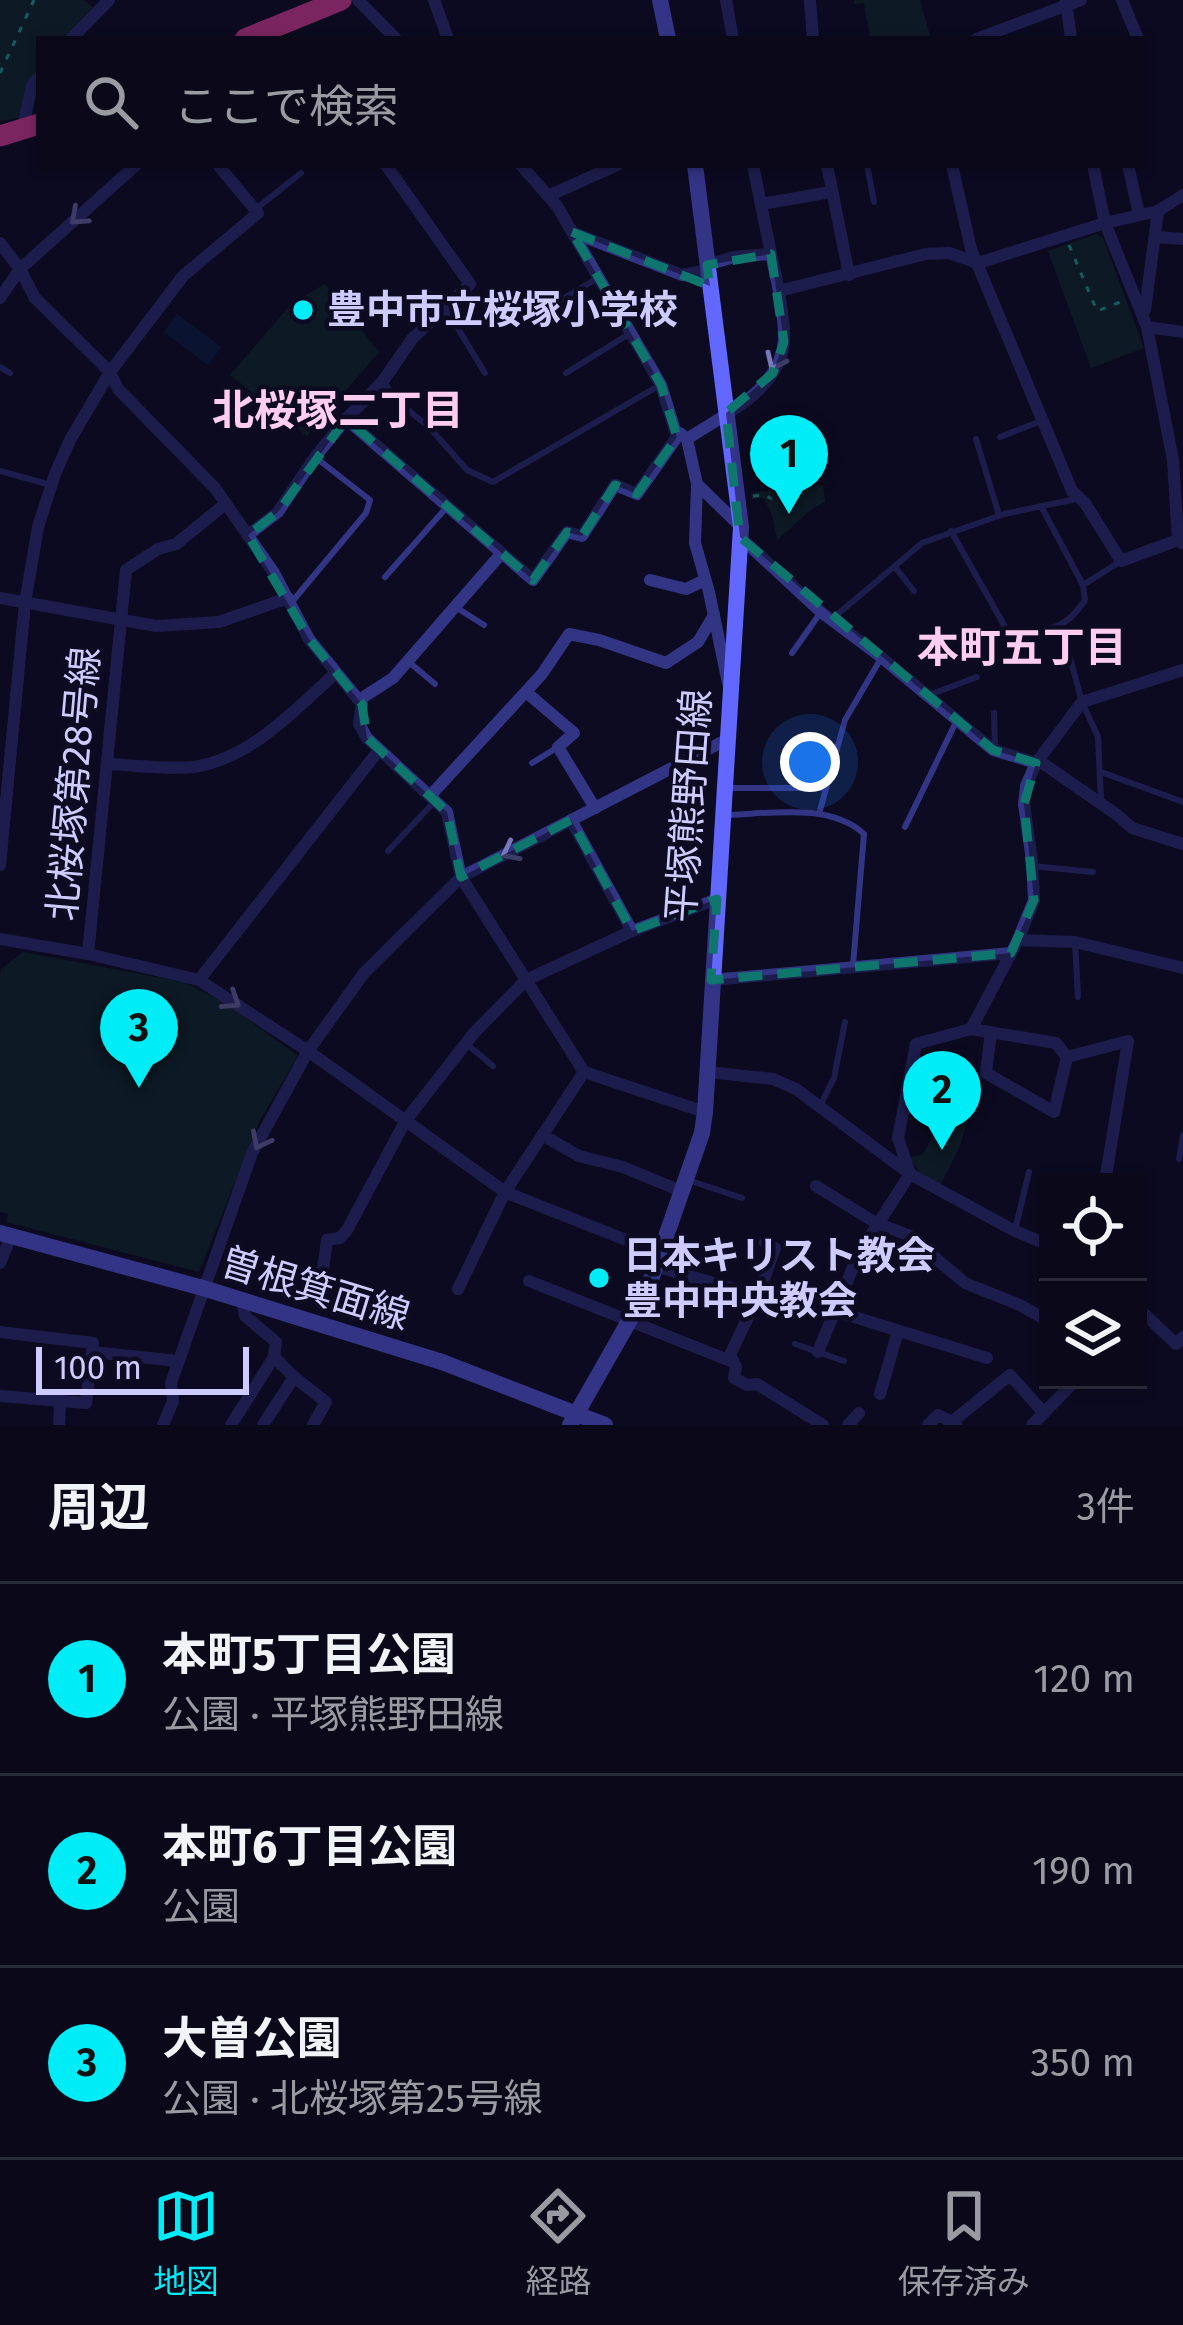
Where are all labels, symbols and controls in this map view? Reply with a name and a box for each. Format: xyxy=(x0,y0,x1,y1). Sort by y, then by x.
search box xyxy=(36,36,1147,168)
icon: search xyxy=(78,69,144,135)
text: ここで検索 xyxy=(174,80,399,134)
one-way arrow xyxy=(70,203,92,224)
place label: 豊中市立桜塚小学校 xyxy=(327,287,678,333)
marker: 豊中市立桜塚小学校 xyxy=(290,297,316,323)
one-way arrow xyxy=(766,350,790,371)
district label: 北桜塚二丁目 xyxy=(212,386,464,436)
pin: 1 xyxy=(750,415,828,514)
district label: 本町五丁目 xyxy=(917,623,1127,673)
street label: 北桜塚第28号線 xyxy=(39,645,109,923)
street label: 平塚熊野田線 xyxy=(658,688,720,924)
your location xyxy=(780,732,840,792)
one-way arrow xyxy=(501,837,522,861)
one-way arrow xyxy=(219,987,241,1009)
pin: 3 xyxy=(100,989,178,1088)
pin: 2 xyxy=(903,1051,981,1150)
one-way arrow xyxy=(251,1129,274,1151)
map controls xyxy=(1039,1173,1147,1389)
button: locate xyxy=(1039,1173,1147,1281)
place label: 日本キリスト教会 豊中中央教会 xyxy=(623,1233,935,1324)
street label: 曽根箕面線 xyxy=(215,1238,415,1340)
marker: 日本キリスト教会 豊中中央教会 xyxy=(586,1265,612,1291)
button: layers xyxy=(1039,1281,1147,1389)
scale bar xyxy=(36,1341,249,1394)
text: 100 m xyxy=(54,1348,142,1388)
text: 周辺 xyxy=(48,1477,150,1539)
text: 3件 xyxy=(1077,1484,1135,1530)
text: 本町5丁目公園 xyxy=(162,1628,456,1682)
text: 1 xyxy=(78,1656,96,1702)
text: 120 m xyxy=(1033,1656,1135,1702)
text: 公園 · 平塚熊野田線 xyxy=(162,1692,504,1738)
text: 本町6丁目公園 xyxy=(162,1820,457,1874)
text: 2 xyxy=(77,1848,97,1894)
text: 190 m xyxy=(1032,1848,1135,1894)
text: 公園 xyxy=(162,1884,240,1930)
text: 大曽公園 xyxy=(162,2012,342,2066)
text: 3 xyxy=(77,2040,97,2086)
text: 350 m xyxy=(1030,2040,1135,2086)
text: 公園 · 北桜塚第25号線 xyxy=(162,2076,543,2122)
tab: 地図 xyxy=(153,2183,219,2303)
tab: 経路 xyxy=(525,2183,591,2303)
tab: 保存済み xyxy=(898,2183,1030,2303)

